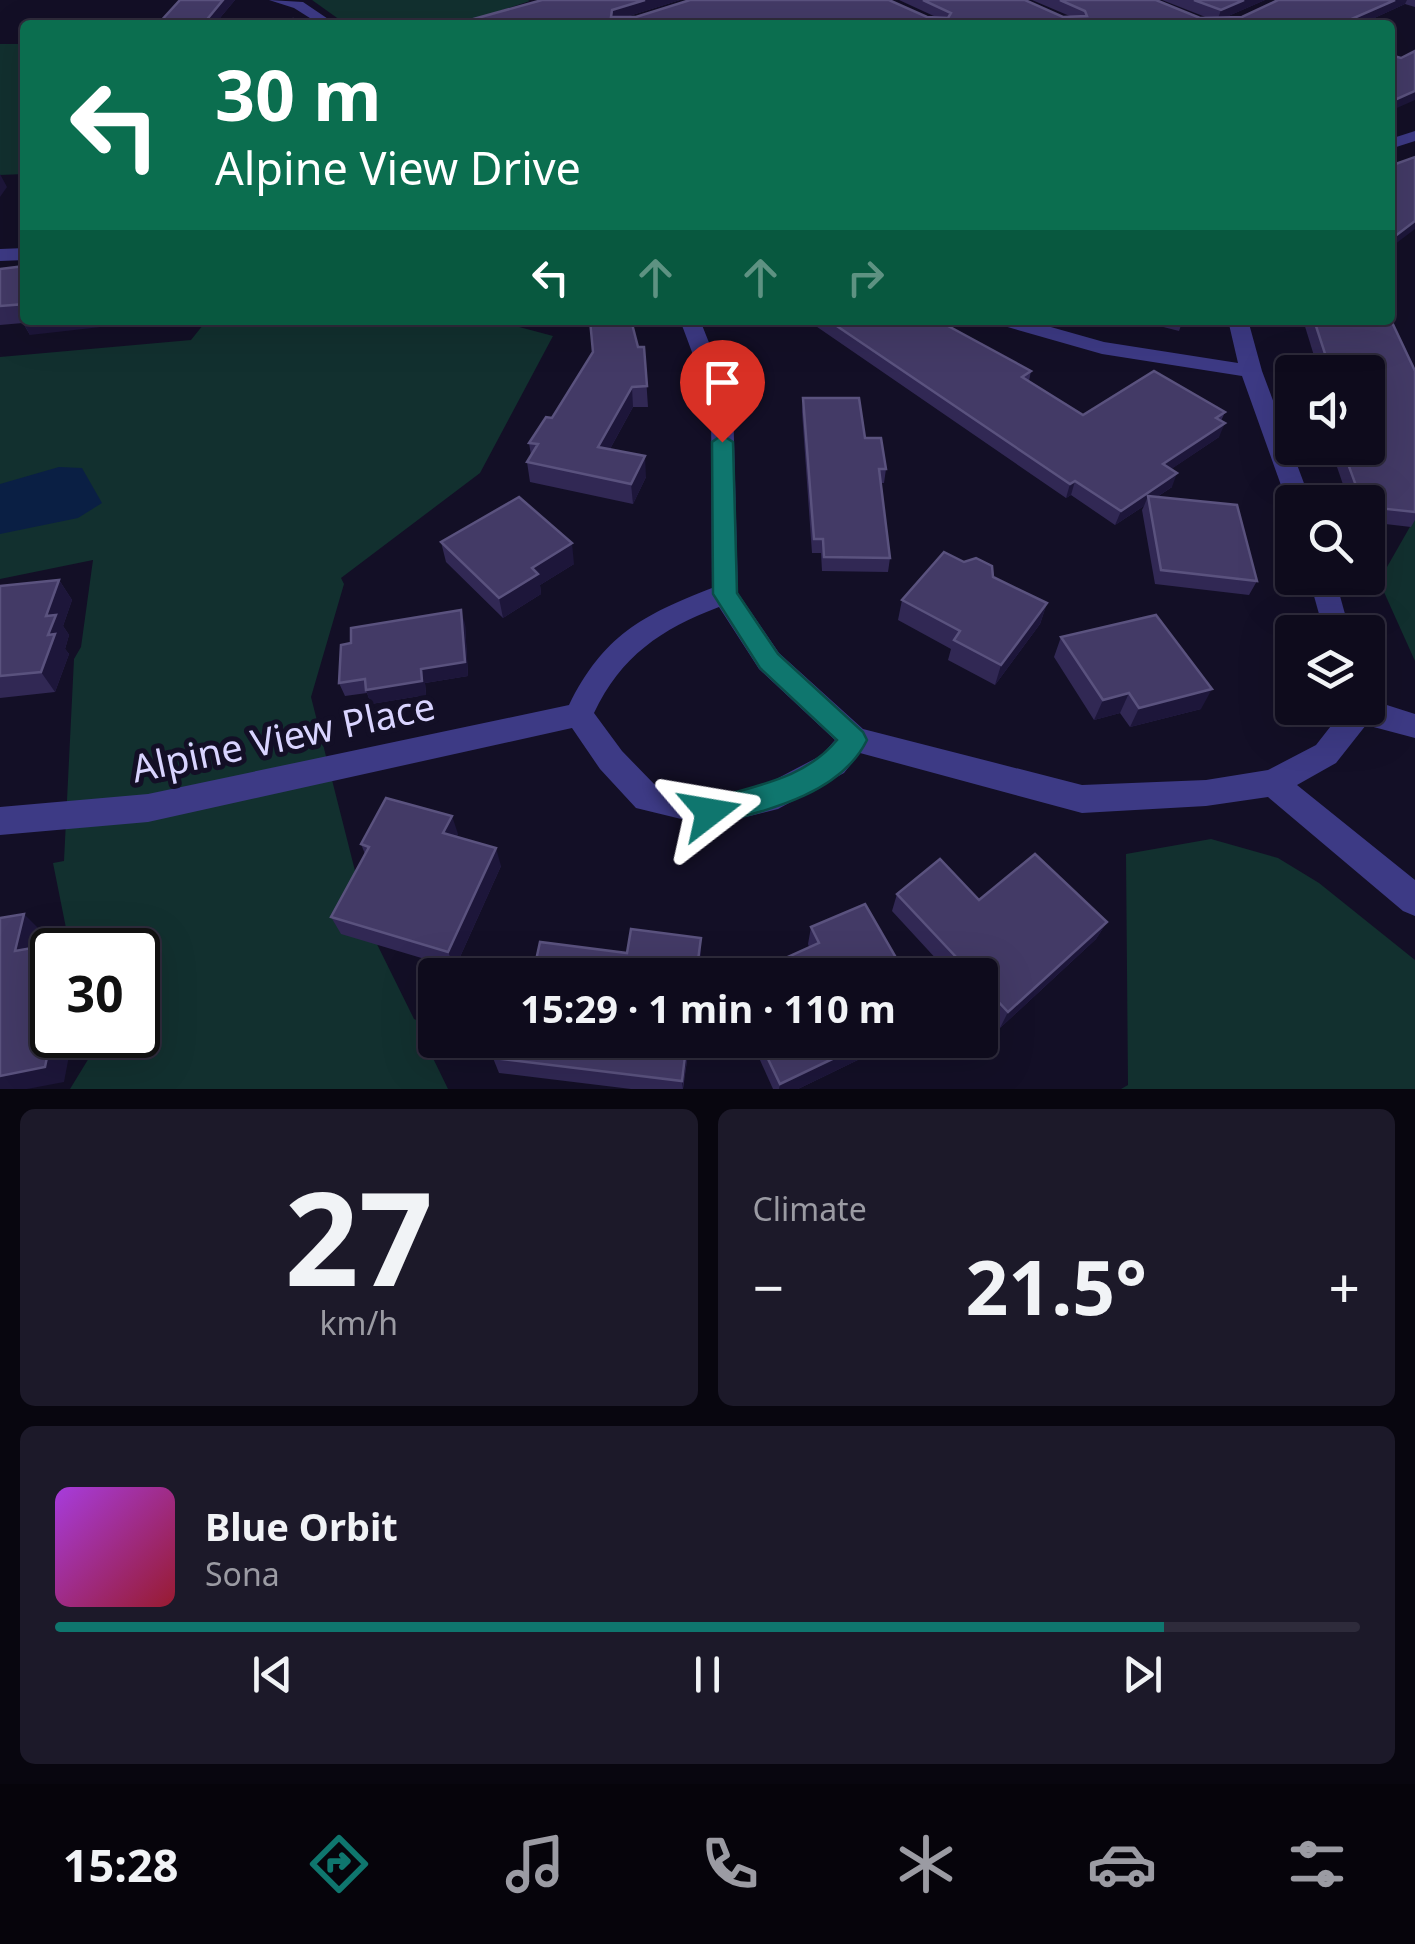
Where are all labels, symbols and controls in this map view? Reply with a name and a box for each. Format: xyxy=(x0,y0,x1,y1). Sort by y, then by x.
text: 30 m xyxy=(215,46,382,142)
icon: left xyxy=(50,60,180,190)
text: Alpine View Drive xyxy=(215,137,581,198)
icon: left xyxy=(523,250,578,305)
icon: ahead xyxy=(628,250,683,305)
icon: ahead xyxy=(733,250,788,305)
icon: right xyxy=(838,250,893,305)
pin xyxy=(680,340,765,443)
icon: arrive xyxy=(695,355,750,410)
map controls xyxy=(1275,355,1385,725)
button: sound xyxy=(1275,355,1385,465)
button: search xyxy=(1275,485,1385,595)
button: layers xyxy=(1275,615,1385,725)
street label: Alpine View Place xyxy=(127,678,439,794)
position arrow xyxy=(658,760,762,864)
speed limit sign: 30 xyxy=(30,928,160,1058)
text: 15:29 · 1 min · 110 m xyxy=(520,982,896,1034)
text: 27 xyxy=(284,1147,433,1324)
text: Climate xyxy=(753,1187,867,1230)
text: 21.5° xyxy=(965,1235,1147,1337)
text: − xyxy=(753,1249,784,1324)
text: + xyxy=(1329,1249,1360,1324)
text: km/h xyxy=(319,1301,398,1344)
text: Blue Orbit xyxy=(205,1500,398,1552)
text: Sona xyxy=(205,1552,280,1595)
icon: previous xyxy=(245,1647,300,1702)
icon: pause xyxy=(680,1647,735,1702)
icon: next xyxy=(1115,1647,1170,1702)
icon: directions xyxy=(304,1829,374,1899)
icon: music xyxy=(500,1829,570,1899)
icon: phone xyxy=(695,1829,765,1899)
icon: climate xyxy=(891,1829,961,1899)
icon: car xyxy=(1087,1829,1157,1899)
icon: filters xyxy=(1282,1829,1352,1899)
text: 15:28 xyxy=(63,1834,178,1895)

